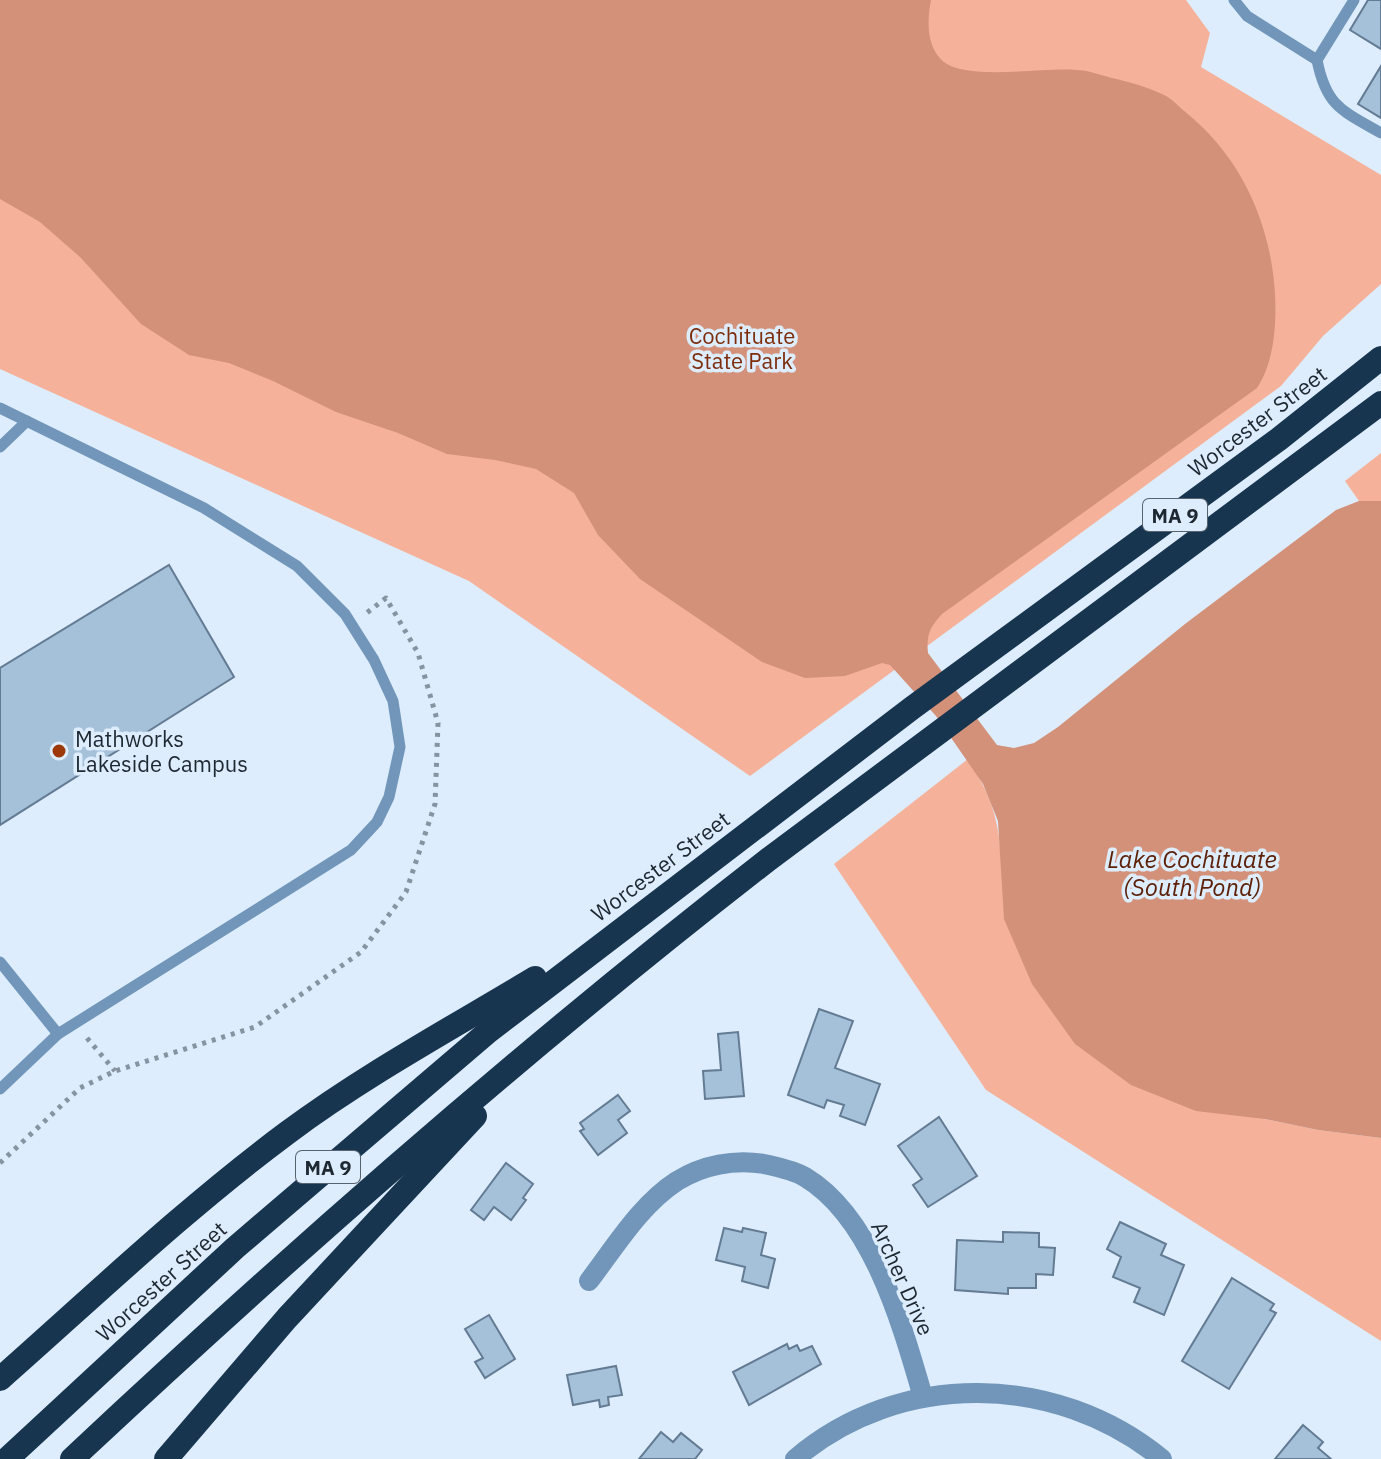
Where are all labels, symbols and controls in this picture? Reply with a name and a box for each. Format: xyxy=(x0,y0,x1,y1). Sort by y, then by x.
park label: Cochituate State Park xyxy=(689,321,795,375)
street label: Worcester Street xyxy=(1182,359,1332,483)
road number: MA 9 xyxy=(1143,499,1207,531)
place label: Mathworks Lakeside Campus xyxy=(75,724,248,778)
marker: Mathworks Lakeside Campus xyxy=(50,742,68,760)
street label: Worcester Street xyxy=(585,804,735,928)
water label: Lake Cochituate (South Pond) xyxy=(1107,843,1277,903)
road number: MA 9 xyxy=(296,1151,360,1183)
street label: Worcester Street xyxy=(89,1215,233,1347)
street label: Archer Drive xyxy=(865,1216,941,1340)

